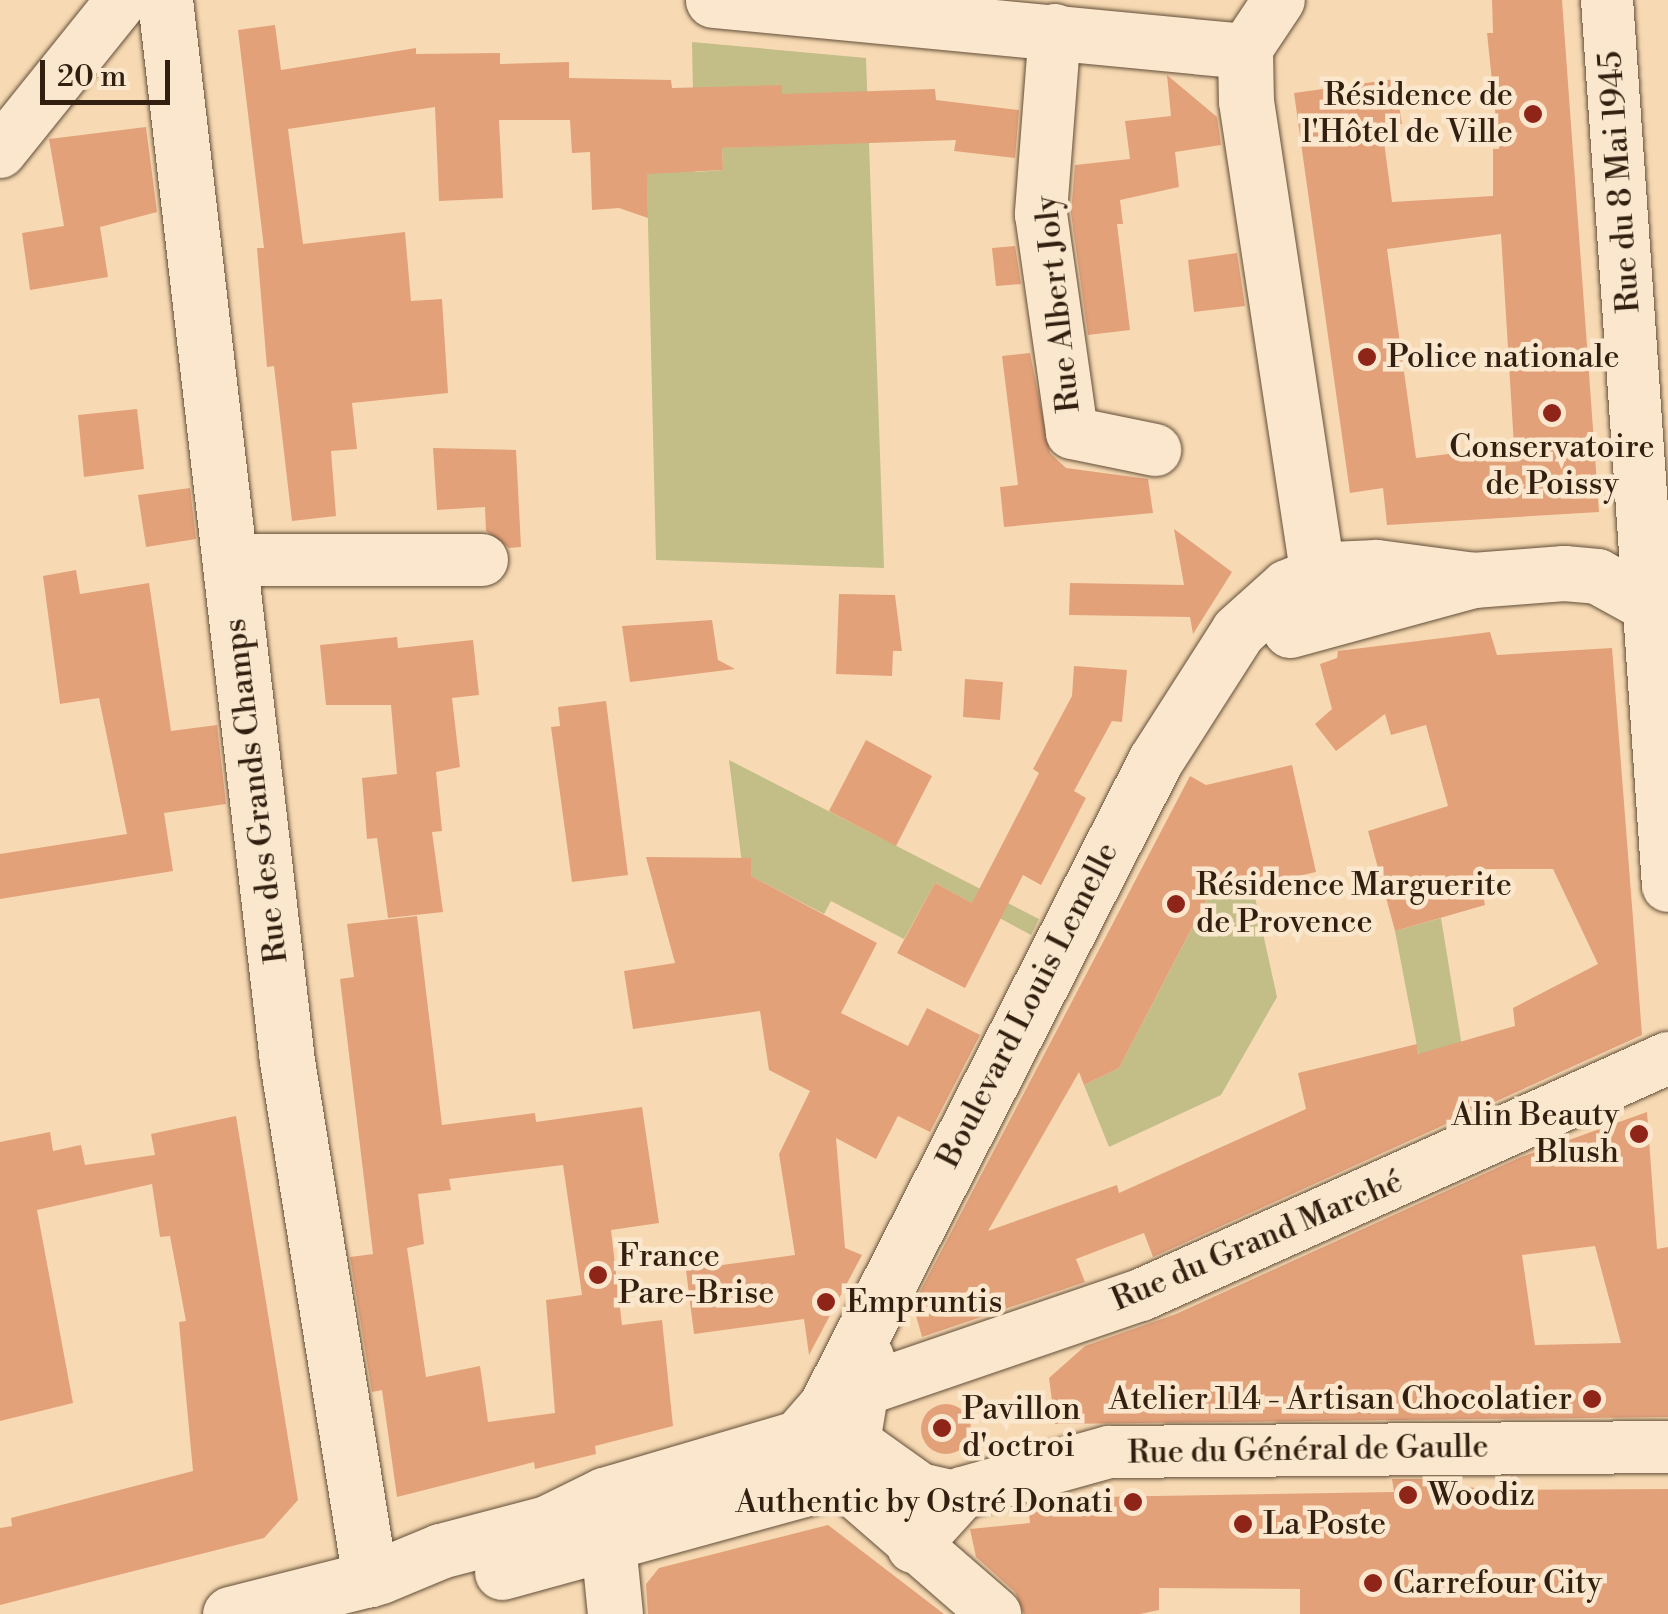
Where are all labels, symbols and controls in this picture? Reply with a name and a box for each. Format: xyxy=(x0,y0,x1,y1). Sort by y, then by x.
scale bar xyxy=(45,40,175,102)
street label: Rue du 8 Mai 1945 xyxy=(1592,50,1648,314)
text: 20 m xyxy=(57,58,126,96)
place label: Résidence de l'Hôtel de Ville xyxy=(1302,77,1513,152)
marker: Résidence de l'Hôtel de Ville xyxy=(1522,103,1544,125)
street label: Rue Albert Joly xyxy=(1027,193,1089,415)
place label: Police nationale xyxy=(1387,338,1620,376)
marker: Police nationale xyxy=(1356,346,1378,368)
marker: Conservatoire de Poissy xyxy=(1541,402,1563,424)
place label: Conservatoire de Poissy xyxy=(1449,429,1655,504)
street label: Rue des Grands Champs xyxy=(216,616,296,966)
street label: Boulevard Louis Lemelle xyxy=(929,836,1127,1174)
place label: Résidence Marguerite de Provence xyxy=(1196,867,1512,942)
marker: Résidence Marguerite de Provence xyxy=(1165,893,1187,915)
place label: Alin Beauty Blush xyxy=(1451,1097,1619,1172)
marker: Alin Beauty Blush xyxy=(1628,1123,1650,1145)
street label: Rue du Grand Marché xyxy=(1106,1162,1408,1320)
place label: France Pare-Brise xyxy=(618,1238,774,1313)
marker: France Pare-Brise xyxy=(587,1264,609,1286)
place label: Empruntis xyxy=(846,1283,1002,1321)
marker: Empruntis xyxy=(815,1291,837,1313)
place label: Atelier 114 - Artisan Chocolatier xyxy=(1109,1380,1572,1418)
marker: Atelier 114 - Artisan Chocolatier xyxy=(1581,1388,1603,1410)
place label: Pavillon d'octroi xyxy=(962,1391,1081,1466)
marker: Pavillon d'octroi xyxy=(931,1417,953,1439)
street label: Rue du Général de Gaulle xyxy=(1127,1428,1489,1472)
place label: Woodiz xyxy=(1428,1476,1535,1514)
place label: Authentic by Ostré Donati xyxy=(735,1483,1113,1521)
marker: Woodiz xyxy=(1397,1484,1419,1506)
marker: Authentic by Ostré Donati xyxy=(1122,1491,1144,1513)
place label: La Poste xyxy=(1263,1505,1386,1543)
marker: La Poste xyxy=(1232,1513,1254,1535)
place label: Carrefour City xyxy=(1393,1564,1602,1602)
marker: Carrefour City xyxy=(1362,1572,1384,1594)

